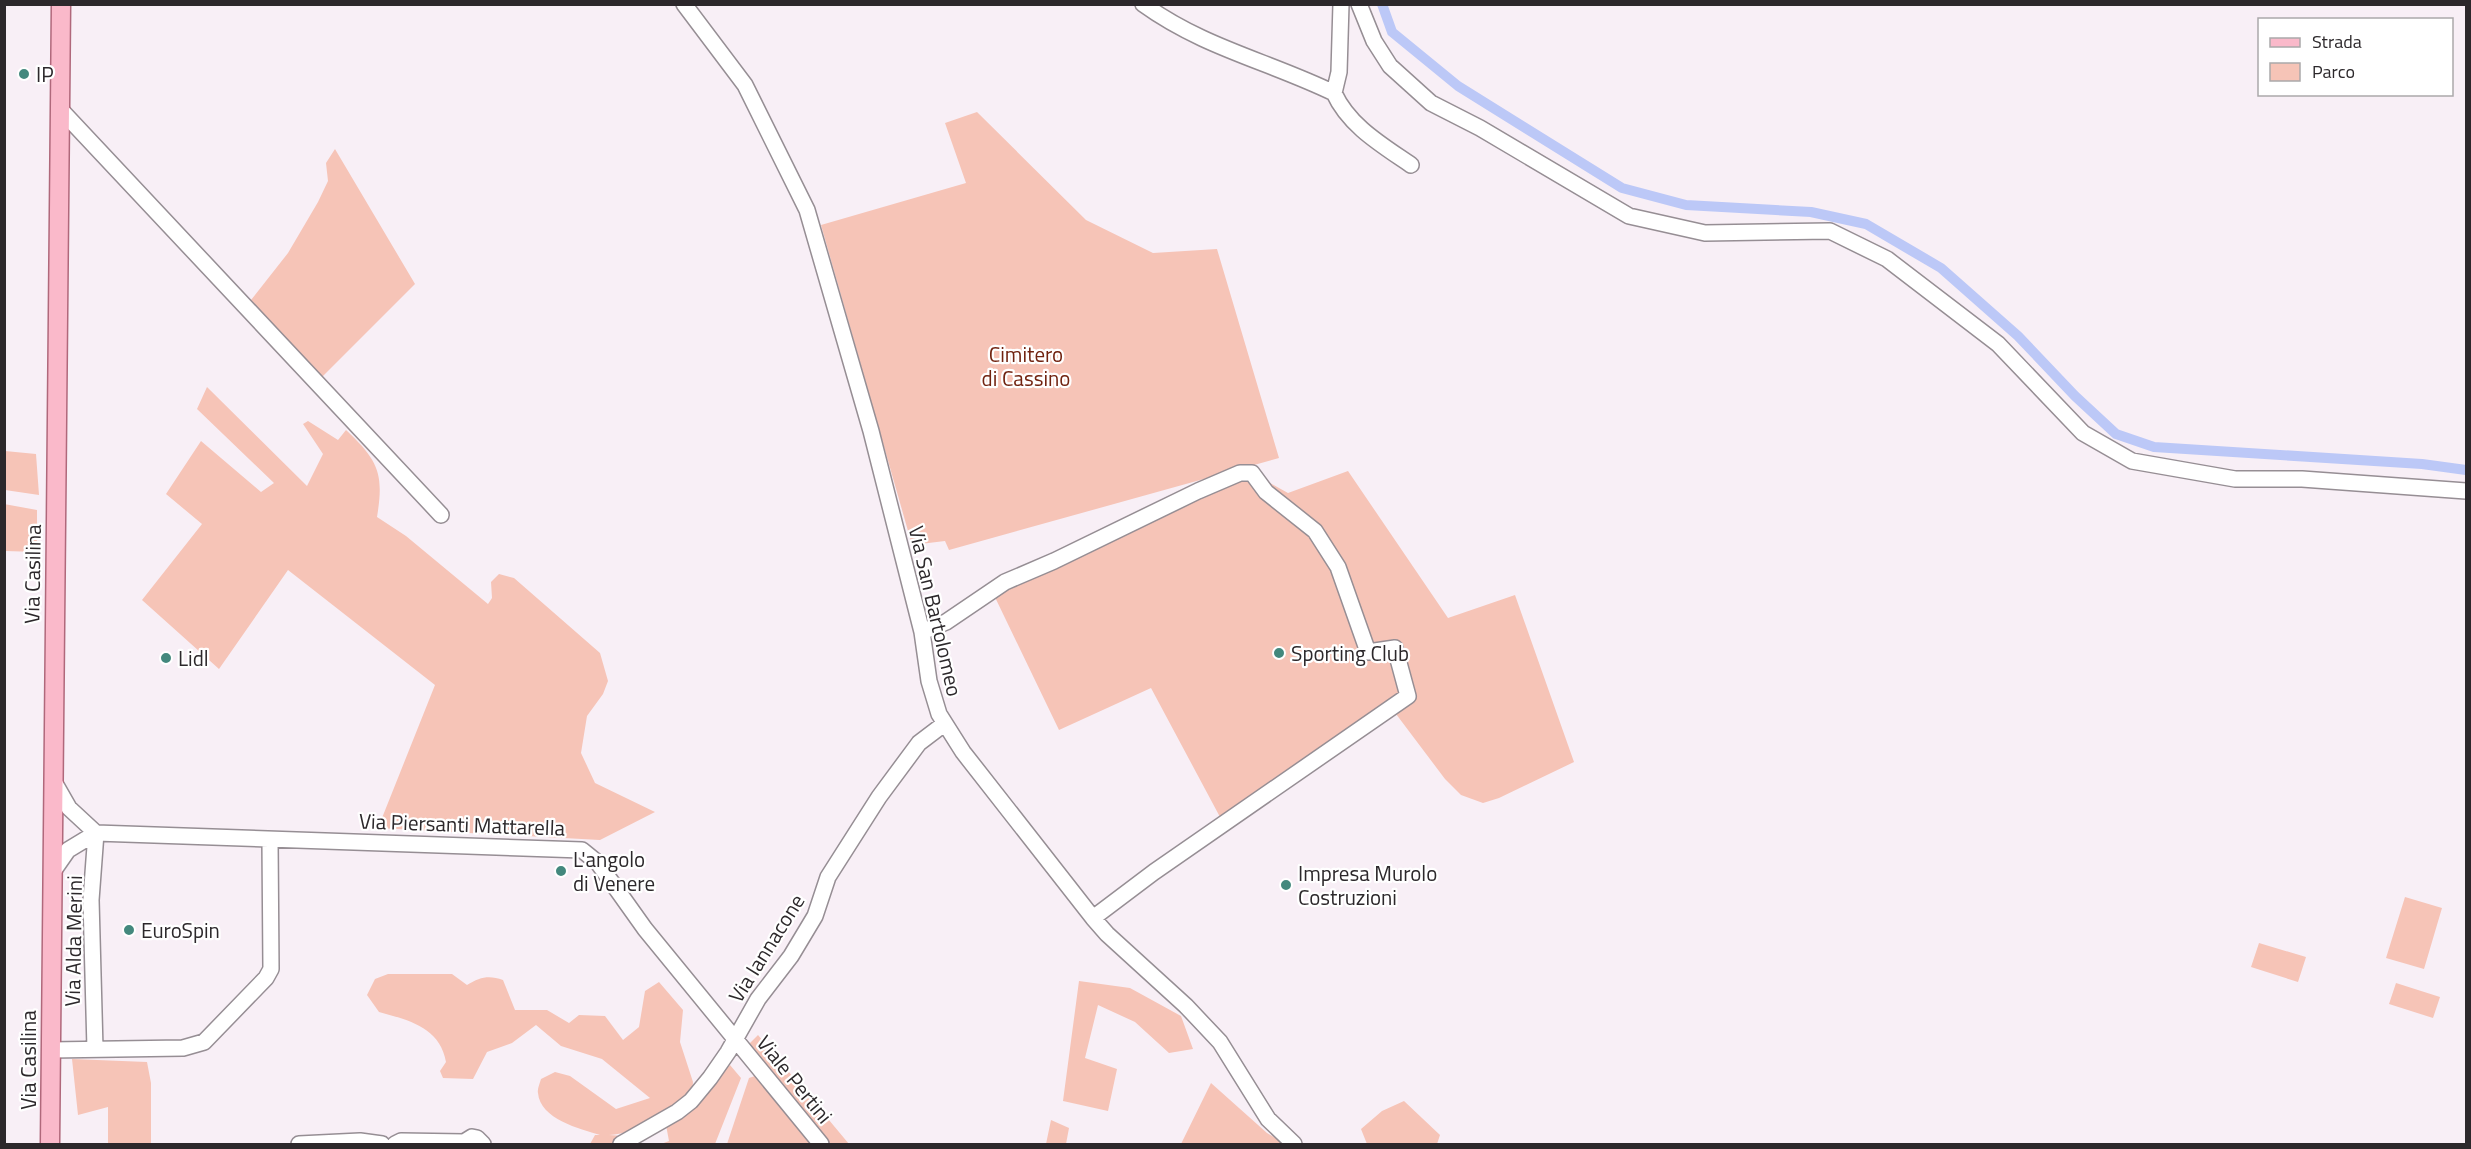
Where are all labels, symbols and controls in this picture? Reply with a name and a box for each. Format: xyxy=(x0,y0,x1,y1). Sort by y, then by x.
legend xyxy=(2258,18,2453,96)
text: Strada xyxy=(2312,28,2362,55)
place label: IP xyxy=(36,58,54,90)
text: Parco xyxy=(2312,58,2355,85)
marker: IP xyxy=(17,67,31,81)
park label: Cimitero di Cassino xyxy=(982,338,1070,394)
street label: Via Casilina xyxy=(15,523,49,624)
street label: Via San Bartolomeo xyxy=(901,523,971,699)
place label: Sporting Club xyxy=(1291,637,1409,669)
place label: Lidl xyxy=(178,642,209,674)
marker: Sporting Club xyxy=(1272,646,1286,660)
marker: Lidl xyxy=(159,651,173,665)
street label: Via Piersanti Mattarella xyxy=(358,804,566,844)
place label: L'angolo di Venere xyxy=(573,843,655,899)
place label: Impresa Murolo Costruzioni xyxy=(1298,857,1437,913)
marker: L'angolo di Venere xyxy=(554,864,568,878)
street label: Via Alda Merini xyxy=(56,875,90,1007)
marker: Impresa Murolo Costruzioni xyxy=(1279,878,1293,892)
street label: Via Iannacone xyxy=(720,887,812,1009)
place label: EuroSpin xyxy=(141,914,220,946)
marker: EuroSpin xyxy=(122,923,136,937)
street label: Via Casilina xyxy=(12,1010,44,1110)
street label: Viale Pertini xyxy=(749,1028,841,1130)

